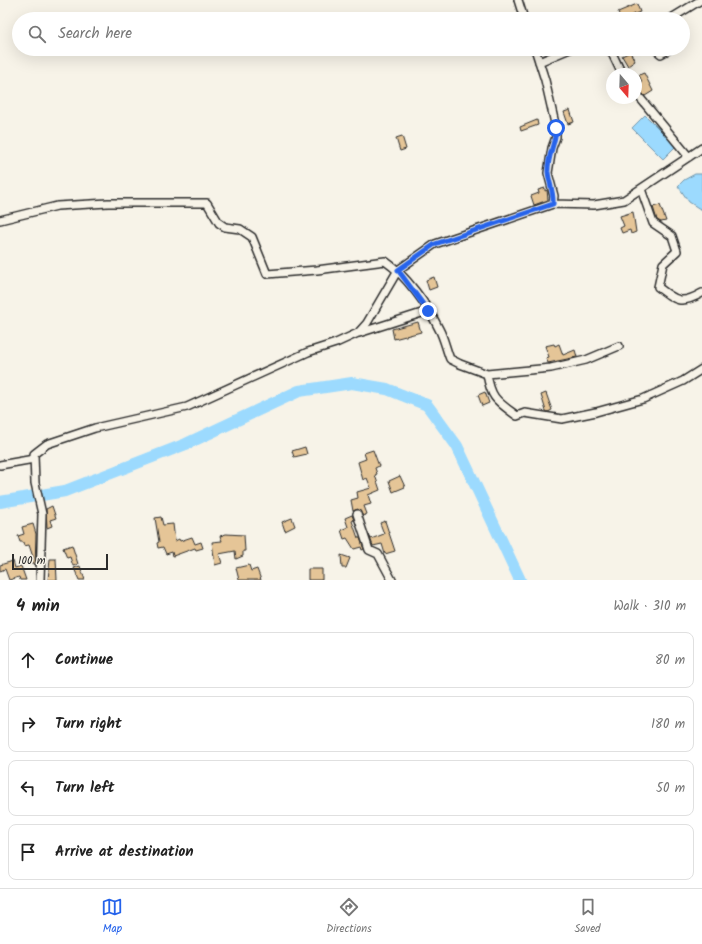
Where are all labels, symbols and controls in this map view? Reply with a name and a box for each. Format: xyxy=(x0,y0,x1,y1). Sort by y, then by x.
search box xyxy=(12,12,690,56)
text: Search here xyxy=(58,22,132,46)
icon: search xyxy=(26,23,48,45)
north arrow xyxy=(606,68,642,104)
route start xyxy=(547,119,565,137)
route end xyxy=(419,302,437,320)
scale bar xyxy=(12,552,108,571)
text: 100 m xyxy=(18,552,46,570)
text: 4 min xyxy=(16,593,60,620)
text: Walk · 310 m xyxy=(613,596,686,617)
text: Continue xyxy=(55,648,113,672)
icon: ahead xyxy=(17,649,39,671)
text: 80 m xyxy=(655,650,685,671)
text: Turn right xyxy=(55,712,122,736)
icon: right xyxy=(17,713,39,735)
text: 180 m xyxy=(651,714,685,735)
text: Turn left xyxy=(55,776,115,800)
icon: left xyxy=(17,777,39,799)
text: 50 m xyxy=(656,778,685,799)
text: Arrive at destination xyxy=(55,840,194,864)
icon: arrive xyxy=(17,841,39,863)
tab: Map xyxy=(101,896,123,938)
tab: Directions xyxy=(326,896,372,938)
tab: Saved xyxy=(575,896,601,938)

